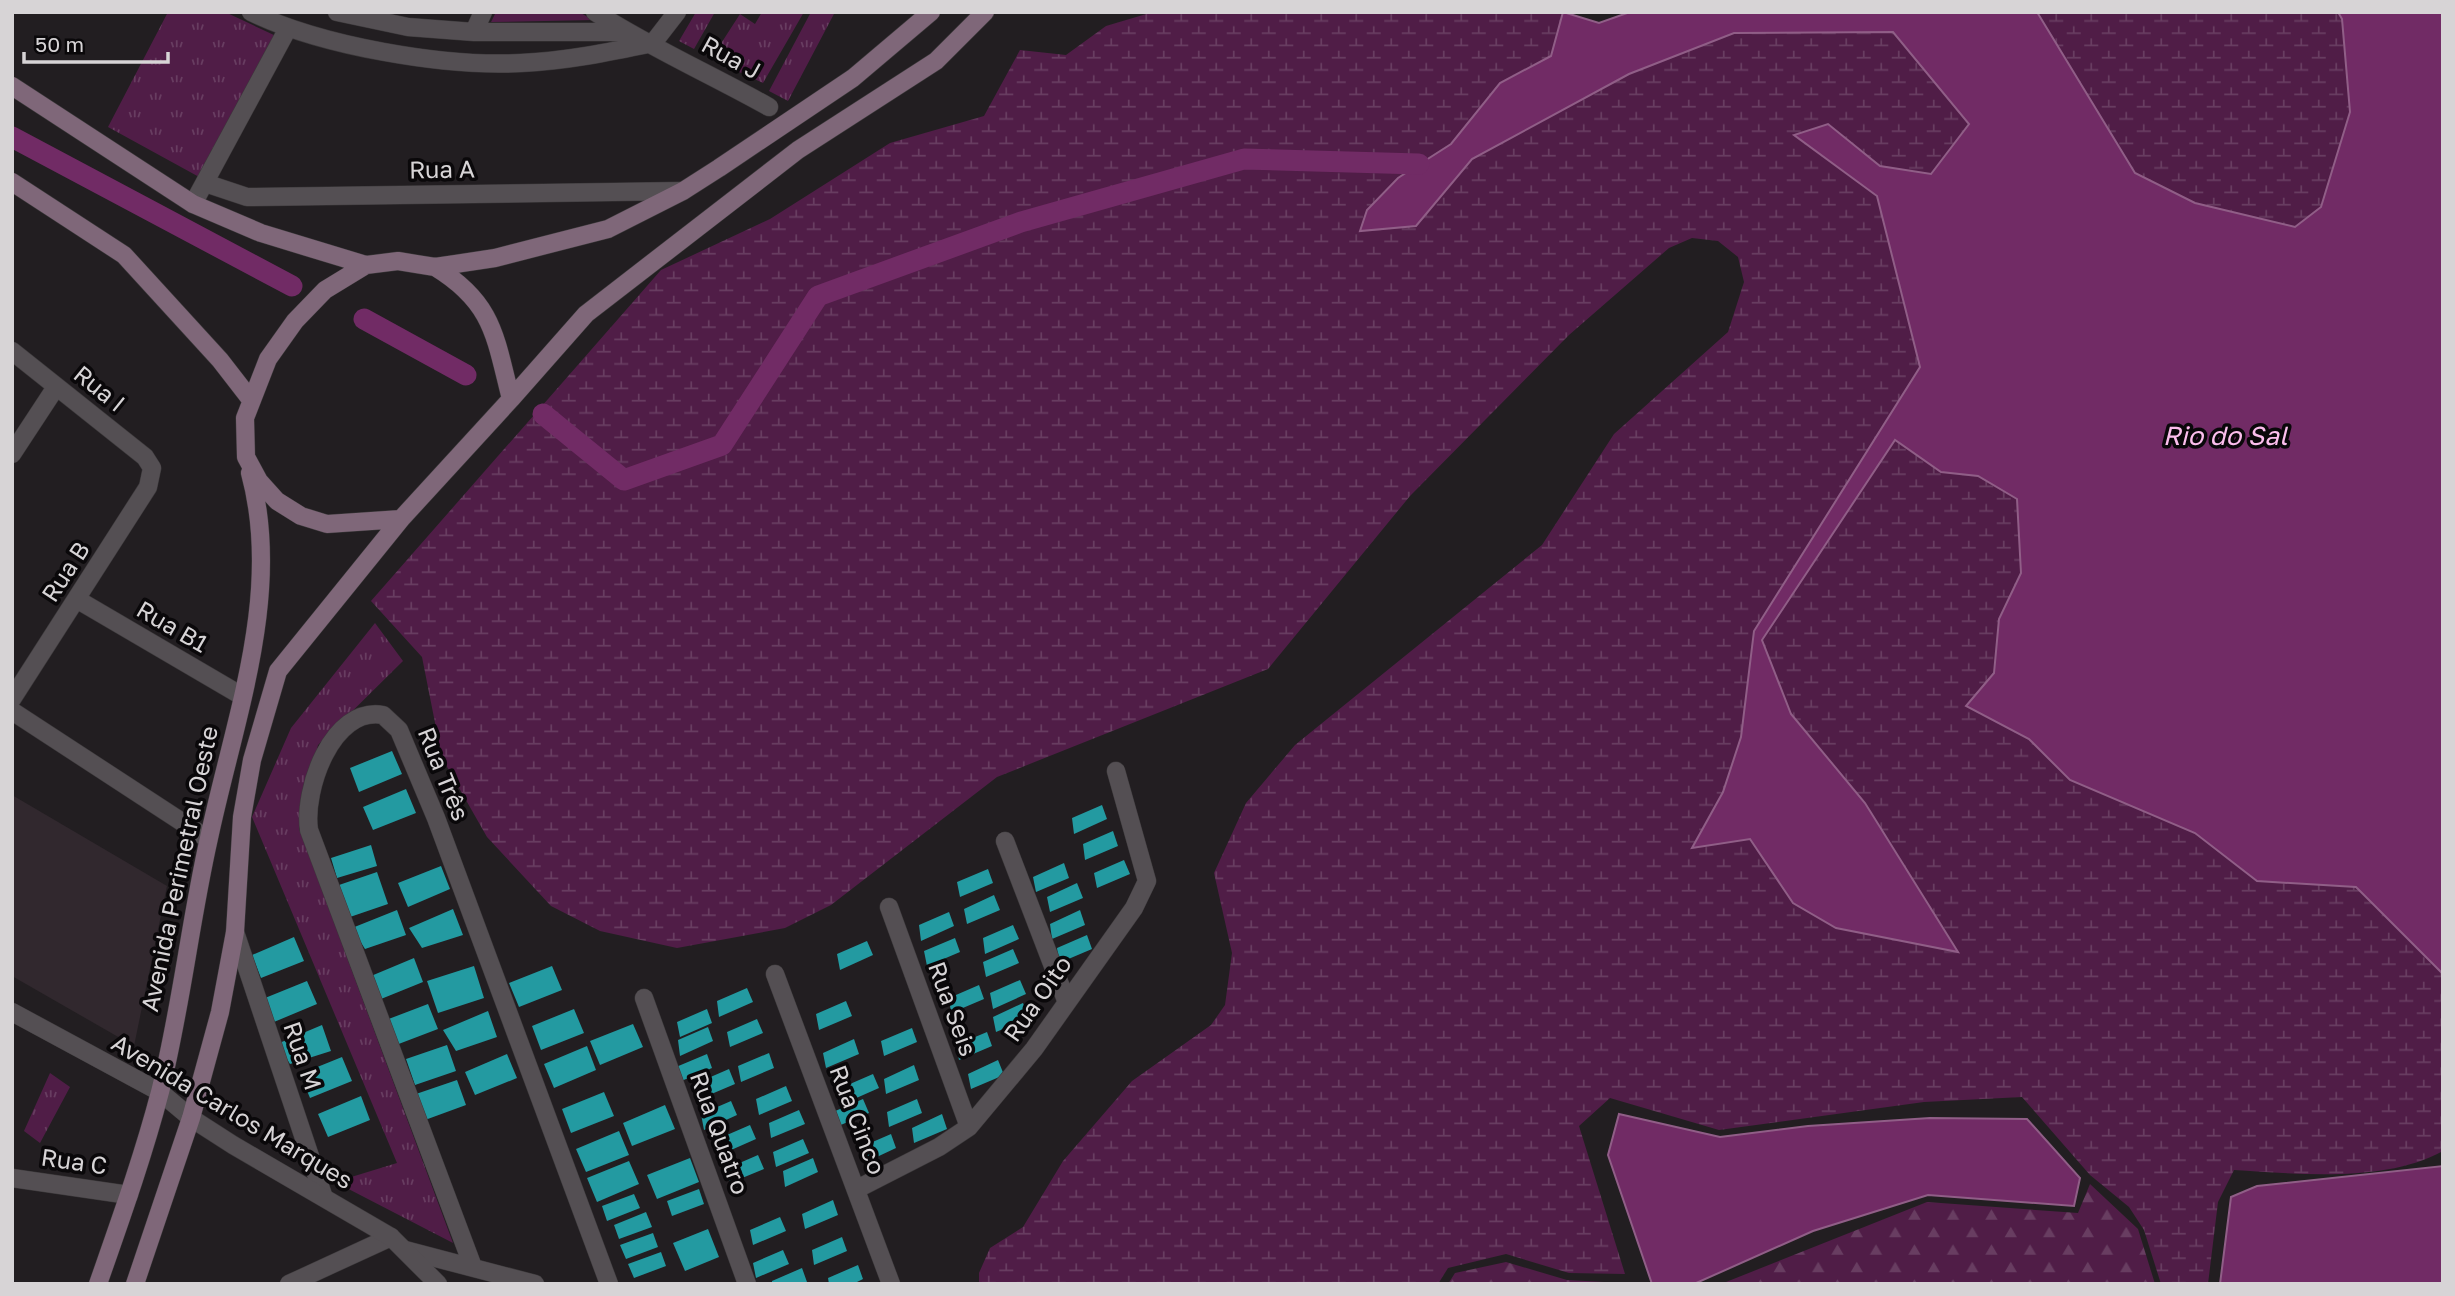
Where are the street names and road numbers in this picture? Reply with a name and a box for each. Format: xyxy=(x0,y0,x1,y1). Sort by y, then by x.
street label: Rua J xyxy=(697,29,766,85)
street label: Rua A xyxy=(409,153,475,184)
street label: Rua I xyxy=(68,358,131,417)
street label: Rua B xyxy=(35,536,95,607)
street label: Rua B1 xyxy=(132,594,214,658)
street label: Rua Três xyxy=(413,722,476,824)
street label: Avenida Perimetral Oeste xyxy=(134,723,223,1014)
street label: Rua Oito xyxy=(997,950,1077,1047)
street label: Rua Seis xyxy=(923,957,984,1060)
street label: Rua M xyxy=(278,1017,329,1094)
street label: Avenida Carlos Marques xyxy=(107,1027,359,1194)
street label: Rua Cinco xyxy=(824,1061,893,1178)
street label: Rua Quatro xyxy=(685,1067,756,1198)
street label: Rua C xyxy=(39,1142,109,1179)

